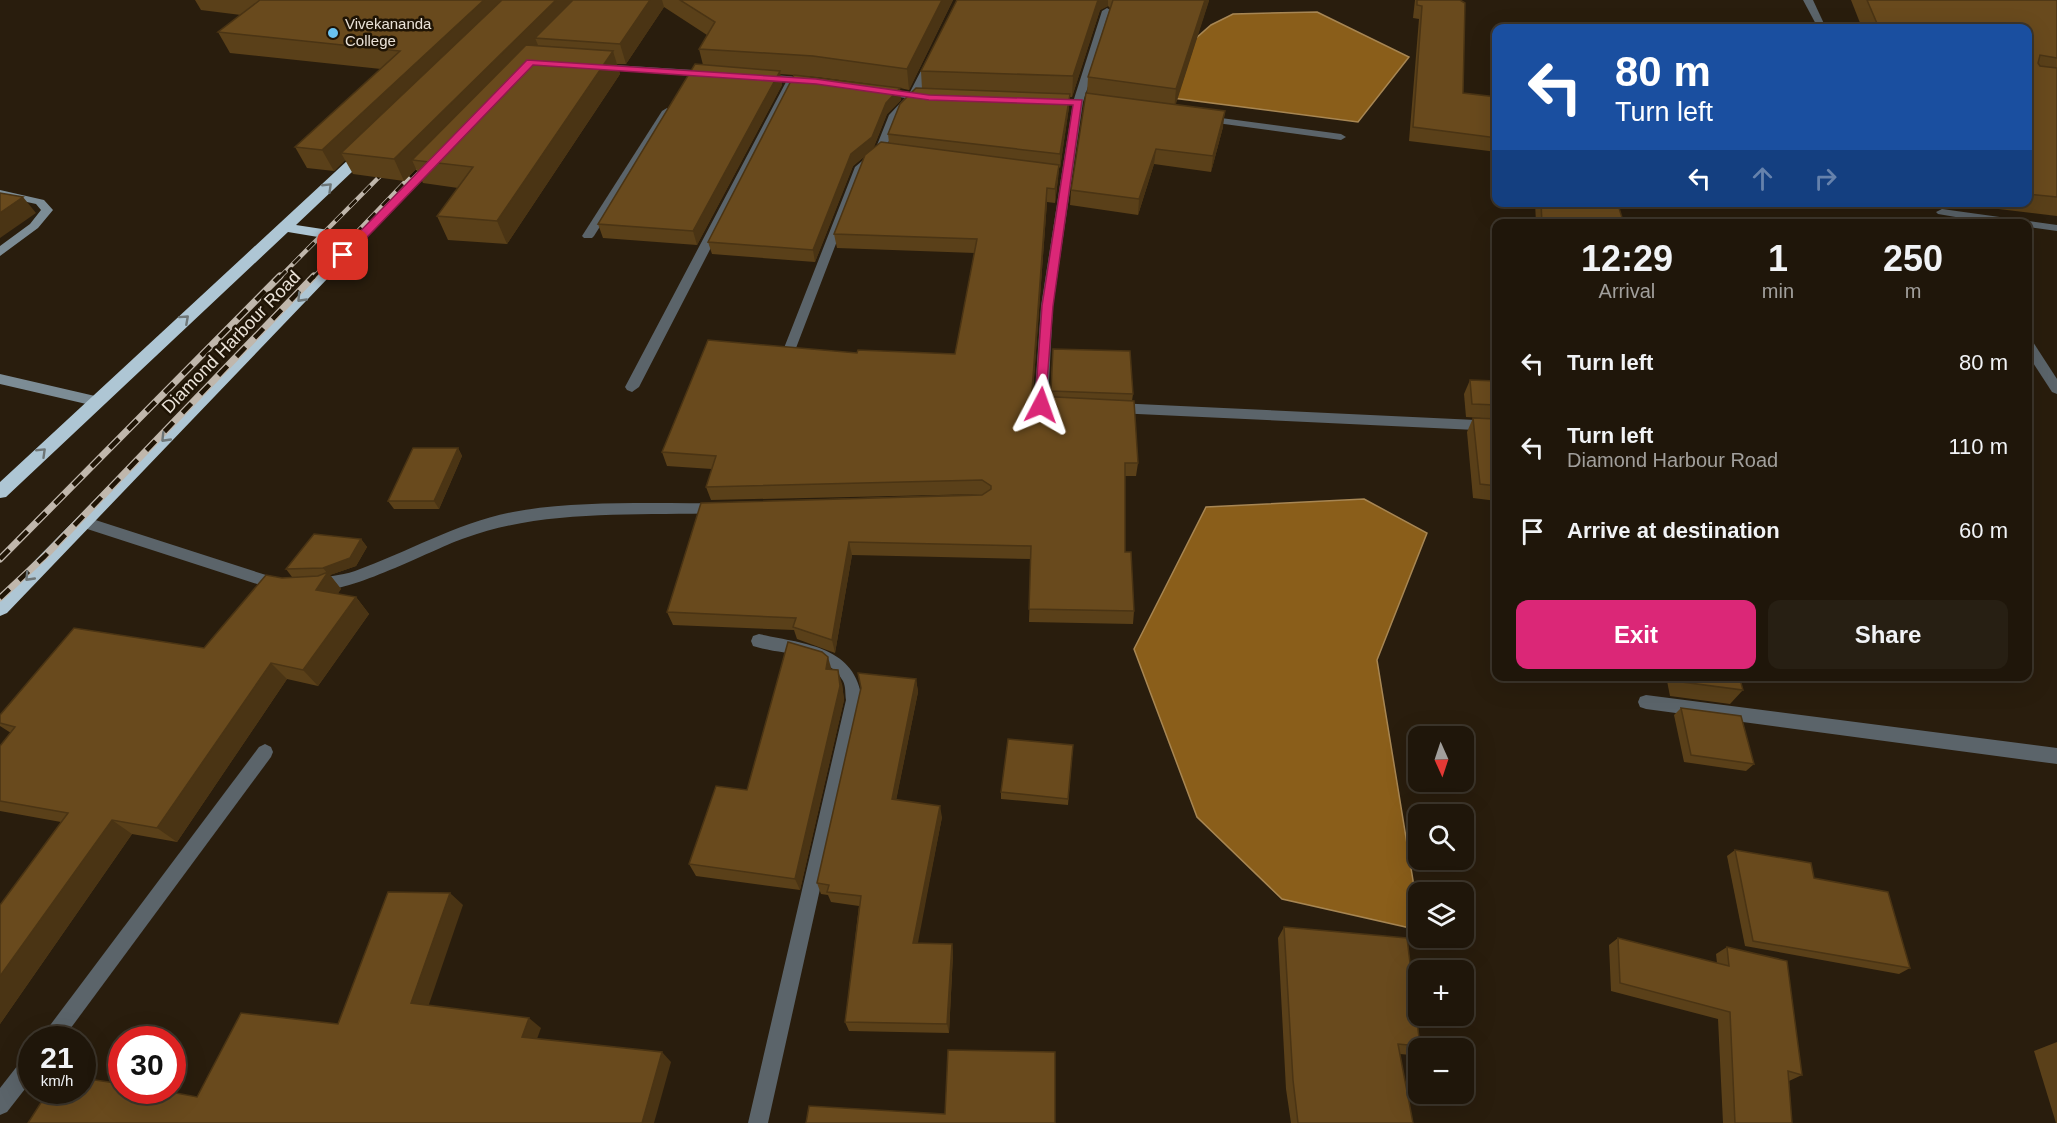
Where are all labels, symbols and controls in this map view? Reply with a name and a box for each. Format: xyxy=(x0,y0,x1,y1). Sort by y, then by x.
place label: Vivekananda College xyxy=(345,15,432,49)
marker: Vivekananda College xyxy=(326,26,340,40)
icon: left xyxy=(1516,48,1594,126)
text: 80 m xyxy=(1615,48,1711,95)
text: Turn left xyxy=(1615,97,1713,127)
icon: left xyxy=(1683,162,1716,195)
icon: ahead xyxy=(1746,162,1779,195)
icon: right xyxy=(1809,162,1842,195)
one-way arrow xyxy=(322,183,332,194)
pin xyxy=(317,229,368,280)
icon: arrive xyxy=(326,238,359,271)
text: 12:29 xyxy=(1581,238,1673,279)
text: 1 xyxy=(1768,238,1788,279)
text: 250 xyxy=(1883,238,1943,279)
street label: Diamond Harbour Road xyxy=(158,267,304,417)
text: Arrival xyxy=(1599,280,1655,302)
text: min xyxy=(1762,280,1794,302)
text: m xyxy=(1905,280,1921,302)
one-way arrow xyxy=(298,290,309,301)
one-way arrow xyxy=(178,315,189,326)
icon: left xyxy=(1516,347,1549,380)
text: Turn left xyxy=(1567,350,1653,375)
text: 80 m xyxy=(1959,350,2008,375)
position arrow xyxy=(1009,373,1073,437)
text: Turn left xyxy=(1567,423,1653,448)
one-way arrow xyxy=(162,430,173,441)
icon: left xyxy=(1516,431,1549,464)
text: 110 m xyxy=(1948,434,2008,459)
one-way arrow xyxy=(35,448,46,459)
text: Diamond Harbour Road xyxy=(1567,449,1778,471)
icon: arrive xyxy=(1516,515,1549,548)
text: Arrive at destination xyxy=(1567,518,1780,543)
text: 60 m xyxy=(1959,518,2008,543)
one-way arrow xyxy=(26,570,37,581)
button: Exit xyxy=(1516,600,1756,669)
button: Share xyxy=(1768,600,2008,669)
north arrow xyxy=(1408,726,1474,792)
map controls xyxy=(1408,726,1474,1104)
button: search xyxy=(1408,804,1474,870)
button: layers xyxy=(1408,882,1474,948)
button: + xyxy=(1408,960,1474,1026)
speed limit sign: 30 xyxy=(108,1026,186,1104)
button: − xyxy=(1408,1038,1474,1104)
text: 21 xyxy=(40,1041,74,1074)
text: km/h xyxy=(41,1072,73,1089)

